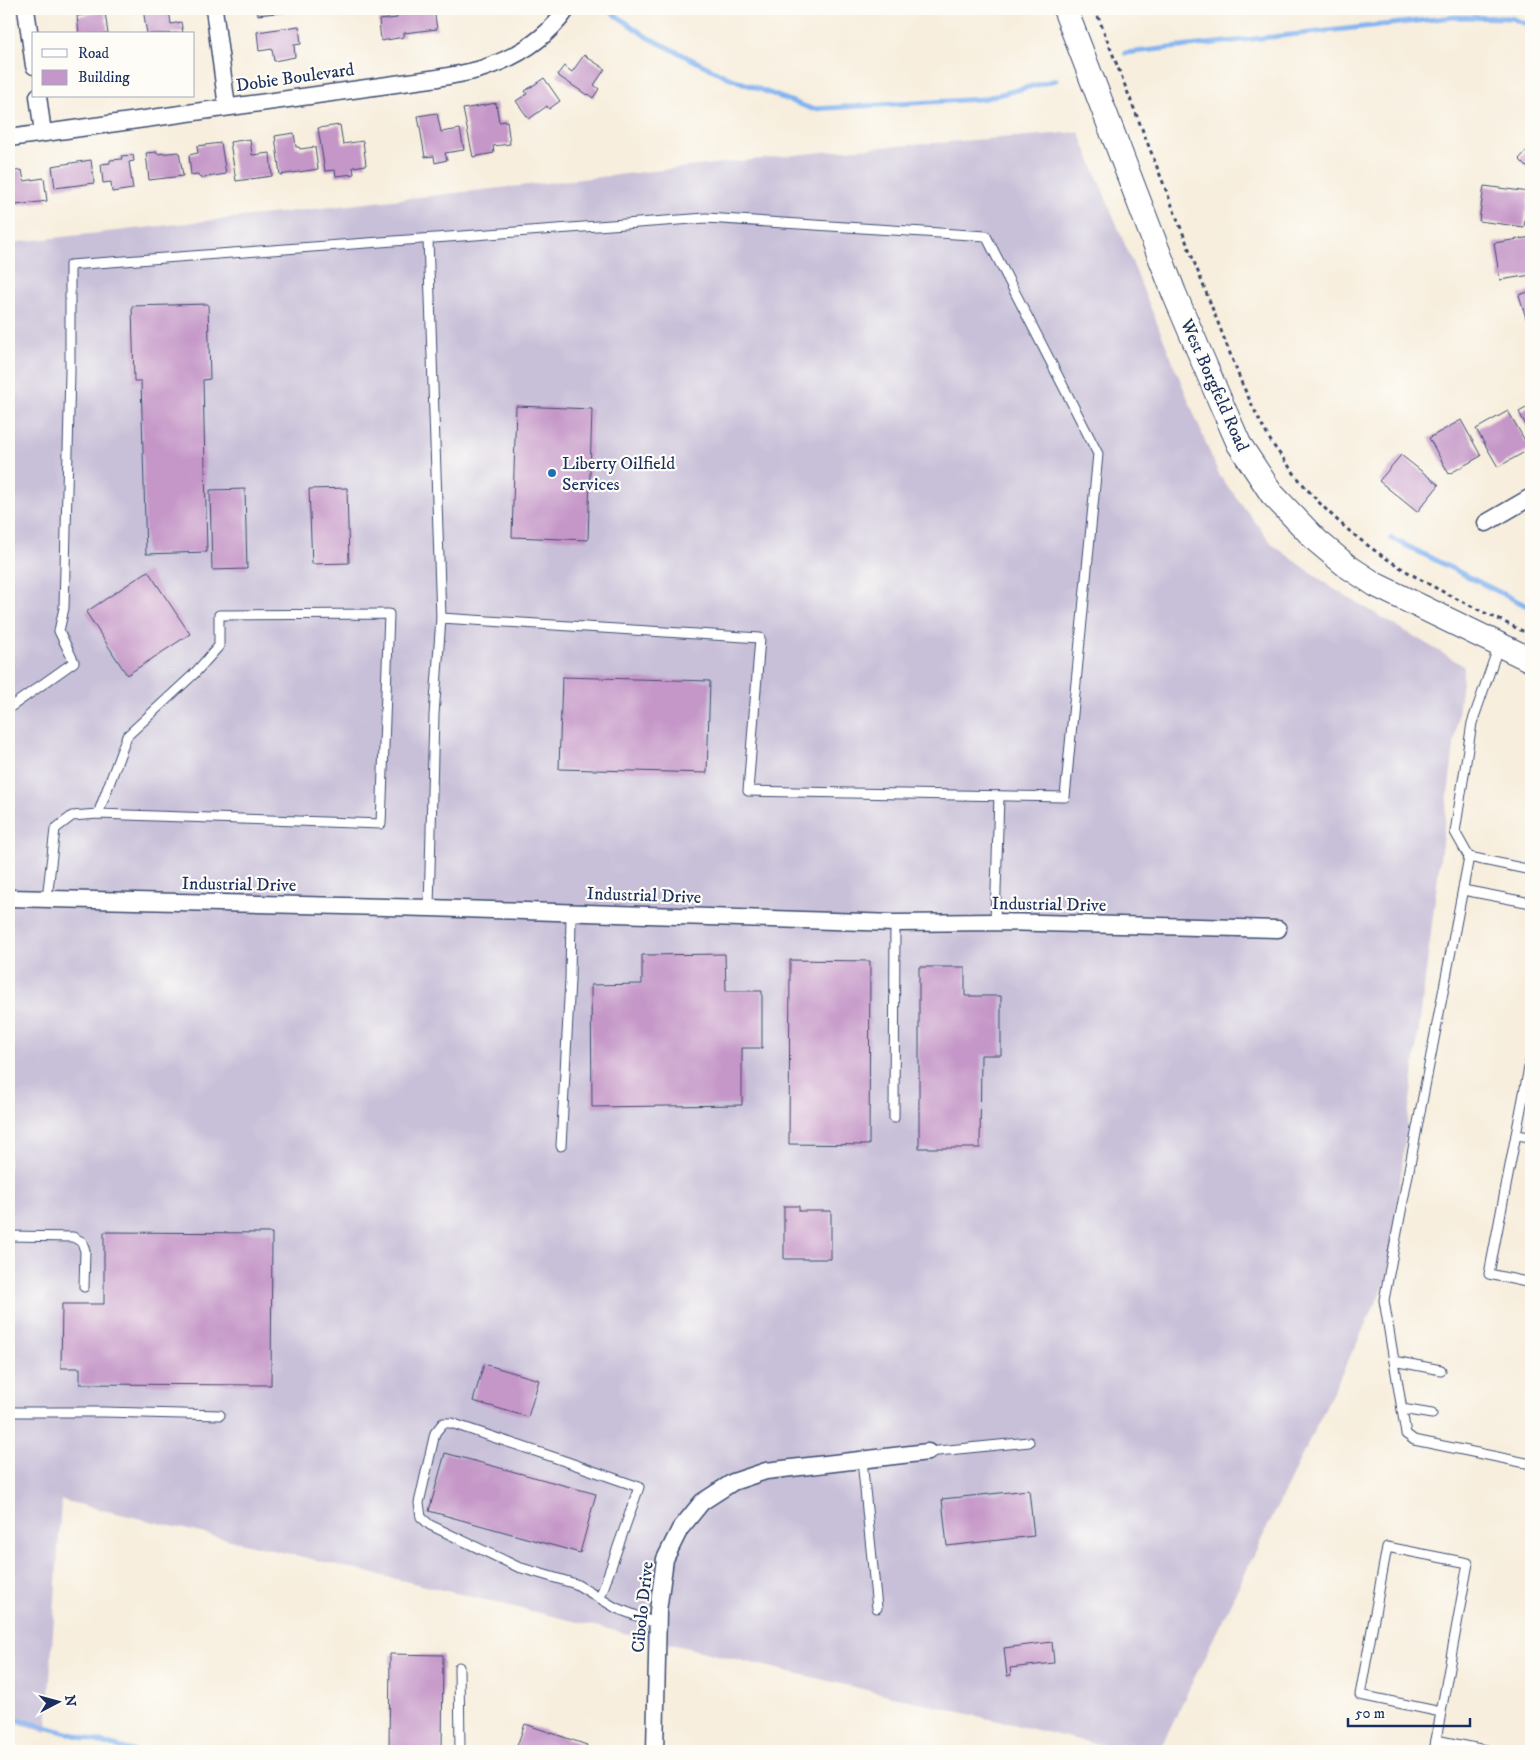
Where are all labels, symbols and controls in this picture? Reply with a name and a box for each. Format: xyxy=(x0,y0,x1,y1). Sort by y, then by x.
legend xyxy=(32,32,195,98)
text: Road xyxy=(78,44,110,63)
street label: Dobie Boulevard xyxy=(235,59,356,97)
text: Building xyxy=(78,68,130,87)
street label: West Borgfeld Road xyxy=(1175,315,1253,455)
place label: Liberty Oilfield Services xyxy=(562,453,675,496)
marker: Liberty Oilfield Services xyxy=(546,467,558,479)
street label: Industrial Drive xyxy=(182,873,296,897)
street label: Industrial Drive xyxy=(586,883,702,909)
street label: Industrial Drive xyxy=(992,893,1106,917)
street label: Cibolo Drive xyxy=(627,1560,659,1654)
north arrow xyxy=(32,1678,82,1728)
text: N xyxy=(60,1694,80,1708)
scale bar xyxy=(1348,1695,1470,1727)
text: 50 m xyxy=(1355,1704,1385,1723)

